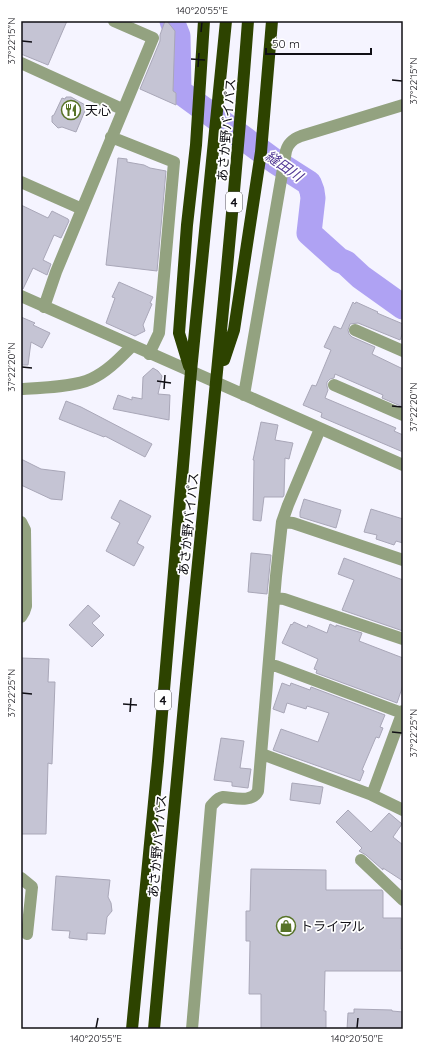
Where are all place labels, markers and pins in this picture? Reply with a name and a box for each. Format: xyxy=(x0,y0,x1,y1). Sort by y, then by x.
restaurant icon: 天心 xyxy=(60,99,82,121)
place label: 天心 xyxy=(85,102,111,118)
shop icon: トライアル xyxy=(275,915,297,937)
place label: トライアル xyxy=(300,918,365,934)

